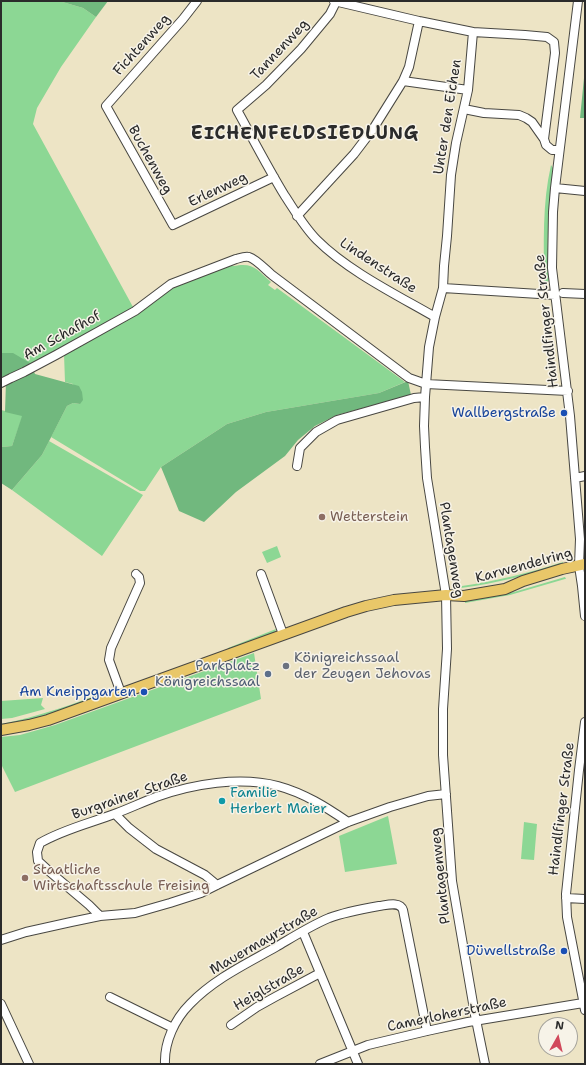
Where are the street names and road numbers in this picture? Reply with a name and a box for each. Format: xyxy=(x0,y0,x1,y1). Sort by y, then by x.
street label: Fichtenweg xyxy=(110,11,174,79)
street label: Tannenweg xyxy=(248,16,312,84)
street label: Unter den Eichen xyxy=(431,58,465,176)
street label: Buchenweg xyxy=(124,123,176,197)
street label: Erlenweg xyxy=(186,169,250,211)
street label: Lindenstraße xyxy=(336,235,420,297)
street label: Haindlfinger Straße xyxy=(532,253,562,389)
street label: Am Schafhof xyxy=(21,308,103,364)
street label: Plantagenweg xyxy=(435,501,467,599)
street label: Karwendelring xyxy=(474,545,574,587)
street label: Haindlfinger Straße xyxy=(545,741,579,877)
street label: Burgrainer Straße xyxy=(70,768,190,824)
street label: Plantagenweg xyxy=(428,827,454,925)
street label: Mauermayrstraße xyxy=(207,903,321,979)
street label: Heiglstraße xyxy=(231,961,307,1015)
street label: Camerloherstraße xyxy=(386,994,508,1036)

